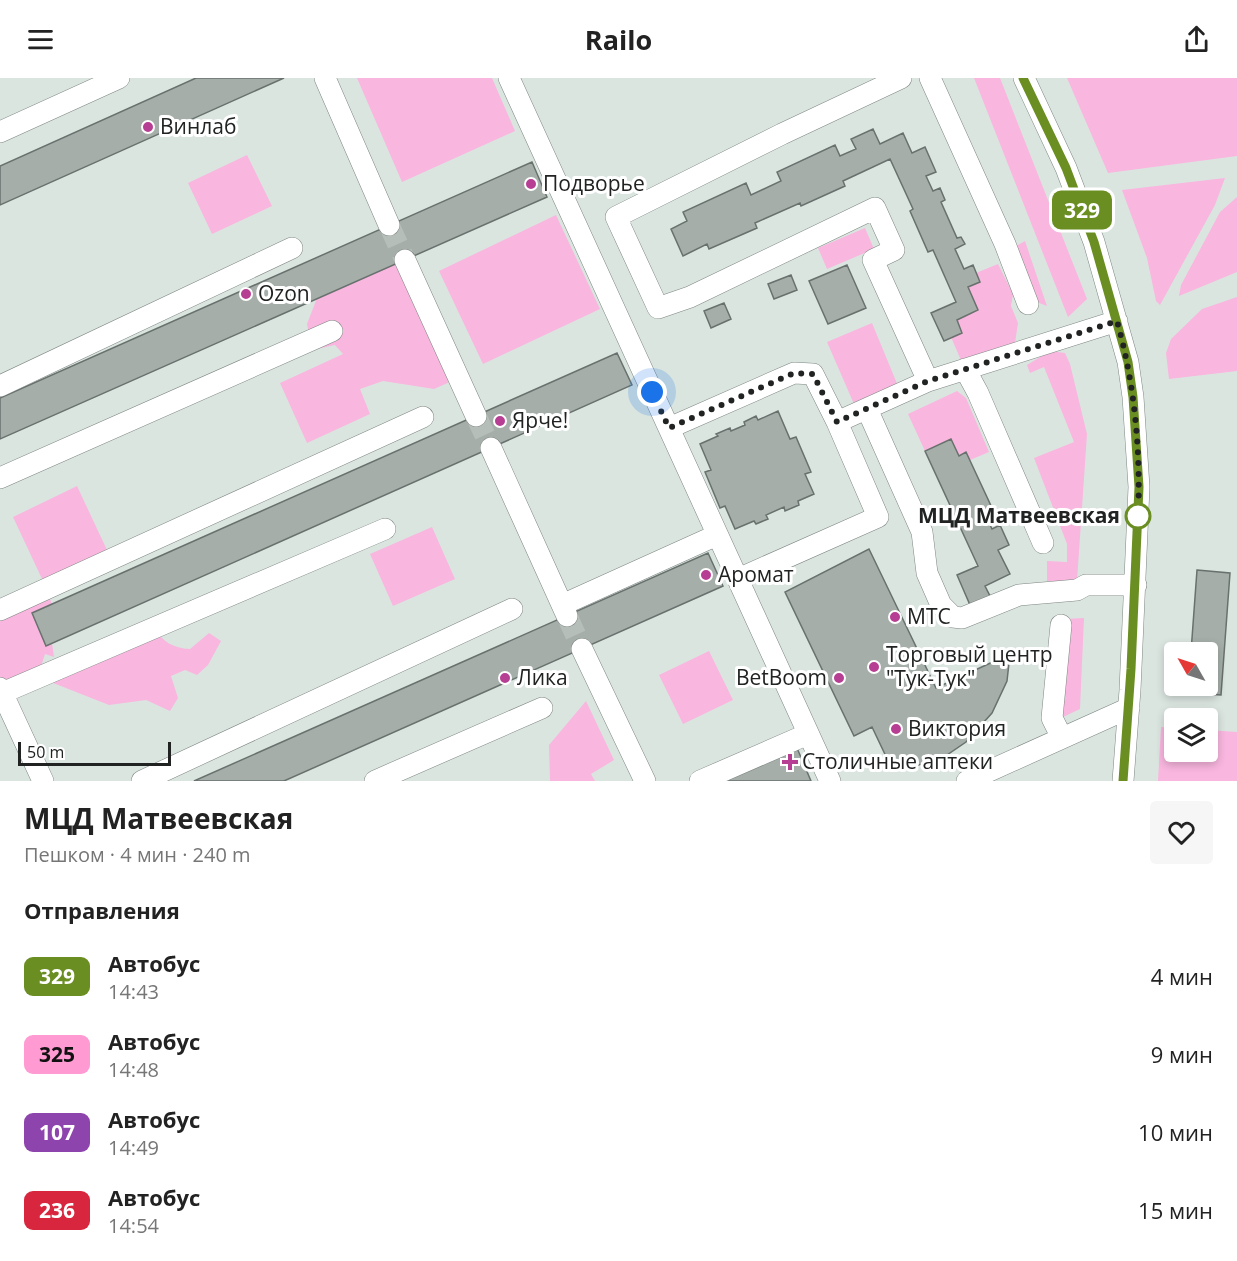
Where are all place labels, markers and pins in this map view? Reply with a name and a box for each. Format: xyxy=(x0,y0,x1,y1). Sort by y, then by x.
place label: Винлаб xyxy=(160,112,236,140)
marker: Винлаб xyxy=(141,120,155,134)
place label: Подворье xyxy=(543,169,645,197)
marker: Подворье xyxy=(524,177,538,191)
place label: Ozon xyxy=(258,279,310,307)
marker: Ozon xyxy=(239,287,253,301)
place label: Ярче! xyxy=(512,406,568,434)
marker: Ярче! xyxy=(493,414,507,428)
place label: МЦД Матвеевская xyxy=(918,501,1120,529)
marker: МЦД Матвеевская xyxy=(1125,503,1151,529)
place label: Аромат xyxy=(718,560,794,588)
marker: Аромат xyxy=(699,568,713,582)
place label: МТС xyxy=(907,602,951,630)
marker: МТС xyxy=(888,610,902,624)
place label: Торговый центр "Тук-Тук" xyxy=(886,640,1053,692)
marker: Торговый центр "Тук-Тук" xyxy=(867,660,881,674)
place label: Лика xyxy=(517,663,568,691)
place label: BetBoom xyxy=(736,663,827,691)
marker: Лика xyxy=(498,671,512,685)
marker: BetBoom xyxy=(832,671,846,685)
place label: Виктория xyxy=(908,714,1006,742)
marker: Виктория xyxy=(889,722,903,736)
place label: Столичные аптеки xyxy=(802,747,993,775)
marker: Столичные аптеки xyxy=(783,755,797,769)

